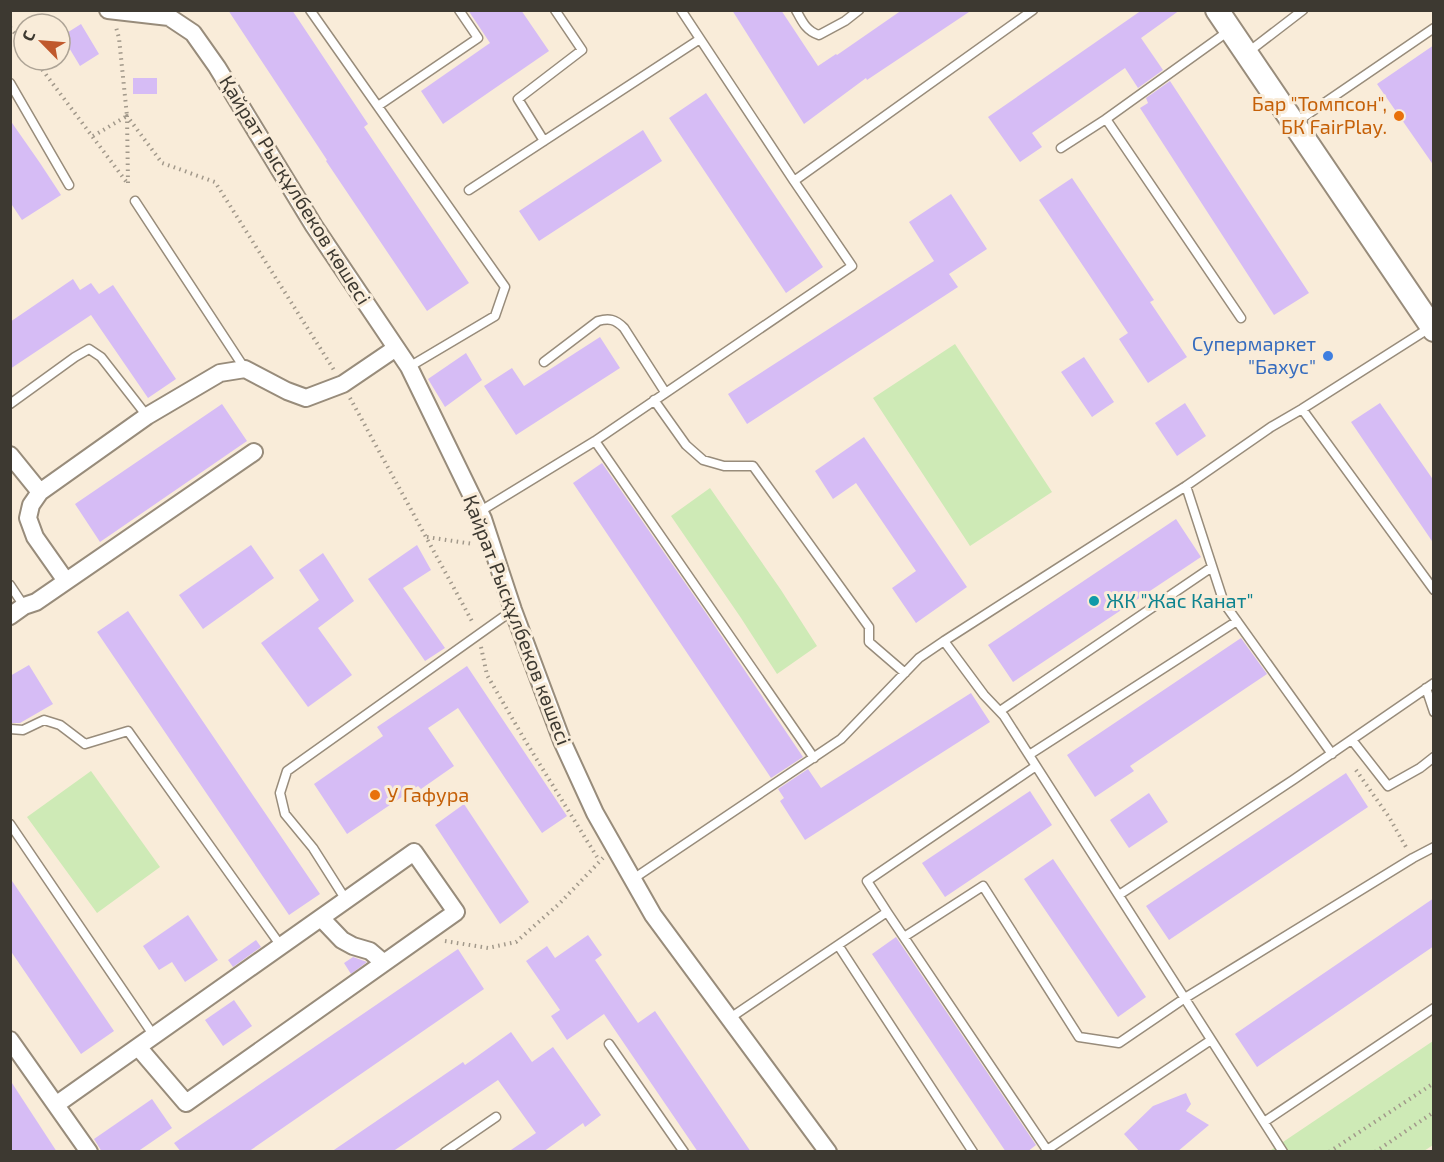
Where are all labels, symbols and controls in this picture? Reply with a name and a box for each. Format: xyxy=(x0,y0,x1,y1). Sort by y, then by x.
north arrow xyxy=(12,12,72,72)
text: С xyxy=(17,27,39,44)
street label: Қайрат Рысқұлбеков көшесі xyxy=(215,70,377,309)
place label: Бар "Томпсон", БК FairPlay. xyxy=(1252,91,1387,138)
marker: Бар "Томпсон", БК FairPlay. xyxy=(1392,109,1406,123)
place label: Супермаркет "Бахус" xyxy=(1192,331,1316,379)
marker: Супермаркет "Бахус" xyxy=(1321,349,1335,363)
street label: Қайрат Рысқұлбеков көшесі xyxy=(459,491,577,748)
place label: ЖК "Жас Канат" xyxy=(1106,588,1254,612)
marker: ЖК "Жас Канат" xyxy=(1087,594,1101,608)
place label: У Гафура xyxy=(387,782,469,807)
marker: У Гафура xyxy=(368,788,382,802)

